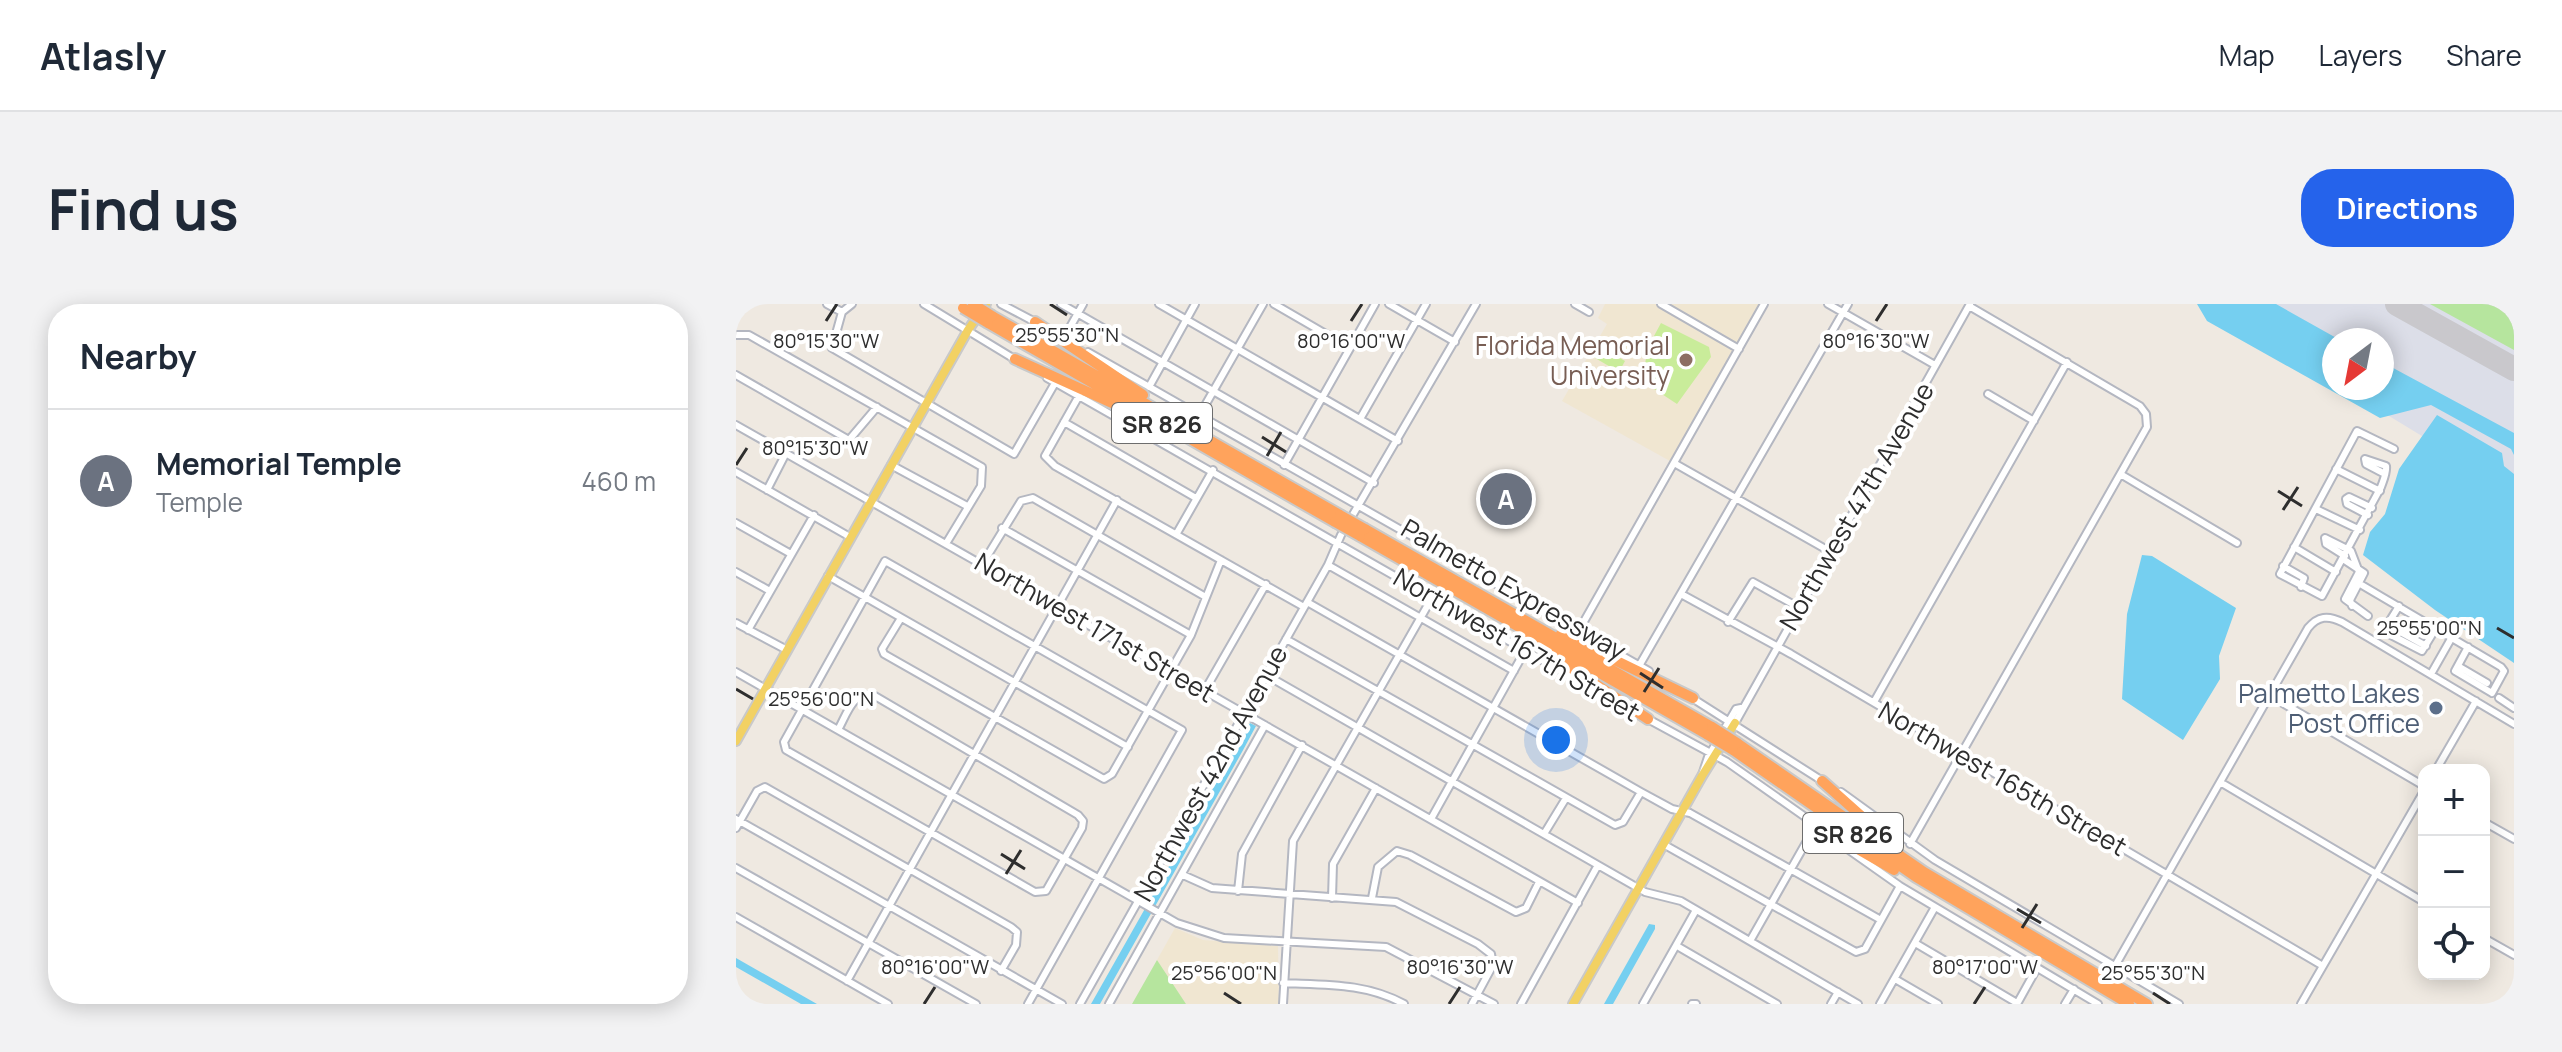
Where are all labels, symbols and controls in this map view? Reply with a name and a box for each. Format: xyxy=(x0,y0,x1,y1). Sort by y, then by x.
text: Atlasly xyxy=(40,29,166,81)
text: Map xyxy=(2219,36,2275,74)
text: Layers xyxy=(2319,36,2402,74)
text: Share xyxy=(2446,36,2522,74)
button: Directions xyxy=(2301,169,2514,247)
text: Find us xyxy=(48,170,239,247)
text: 25°55'30"N xyxy=(1015,321,1119,348)
text: 80°15'30"W xyxy=(773,327,879,354)
text: 80°16'00"W xyxy=(1297,327,1405,354)
place label: Florida Memorial University xyxy=(1475,327,1670,393)
text: 80°16'30"W xyxy=(1822,327,1930,354)
north arrow xyxy=(2322,328,2394,400)
text: Nearby xyxy=(80,333,196,379)
marker: Florida Memorial University xyxy=(1677,351,1695,369)
street label: Northwest 47th Avenue xyxy=(1770,375,1942,637)
road number: SR 826 xyxy=(1112,403,1212,443)
text: 80°15'30"W xyxy=(762,434,868,461)
text: Memorial Temple xyxy=(156,443,402,484)
text: A xyxy=(97,463,115,499)
text: 460 m xyxy=(581,463,656,499)
pin: A xyxy=(1480,469,1532,529)
text: Temple xyxy=(156,484,243,520)
street label: Palmetto Expressway xyxy=(1395,510,1633,668)
street label: Northwest 171st Street xyxy=(969,544,1221,710)
street label: Northwest 167th Street xyxy=(1387,559,1647,729)
text: 25°55'00"N xyxy=(2376,614,2482,641)
street label: Northwest 42nd Avenue xyxy=(1125,639,1295,907)
place label: Palmetto Lakes Post Office xyxy=(2238,675,2420,741)
text: 25°56'00"N xyxy=(768,685,874,712)
street label: Northwest 165th Street xyxy=(1872,692,2134,864)
marker: Palmetto Lakes Post Office xyxy=(2427,699,2445,717)
your location xyxy=(1536,720,1576,760)
map controls xyxy=(2418,764,2490,980)
button: + xyxy=(2418,764,2490,836)
road number: SR 826 xyxy=(1803,813,1903,853)
button: − xyxy=(2418,836,2490,908)
button: locate xyxy=(2418,908,2490,980)
text: 80°16'00"W xyxy=(881,953,989,980)
text: 80°16'30"W xyxy=(1406,953,1514,980)
text: 80°17'00"W xyxy=(1932,953,2038,980)
text: 25°56'00"N xyxy=(1171,959,1277,986)
text: 25°55'30"N xyxy=(2101,959,2205,986)

